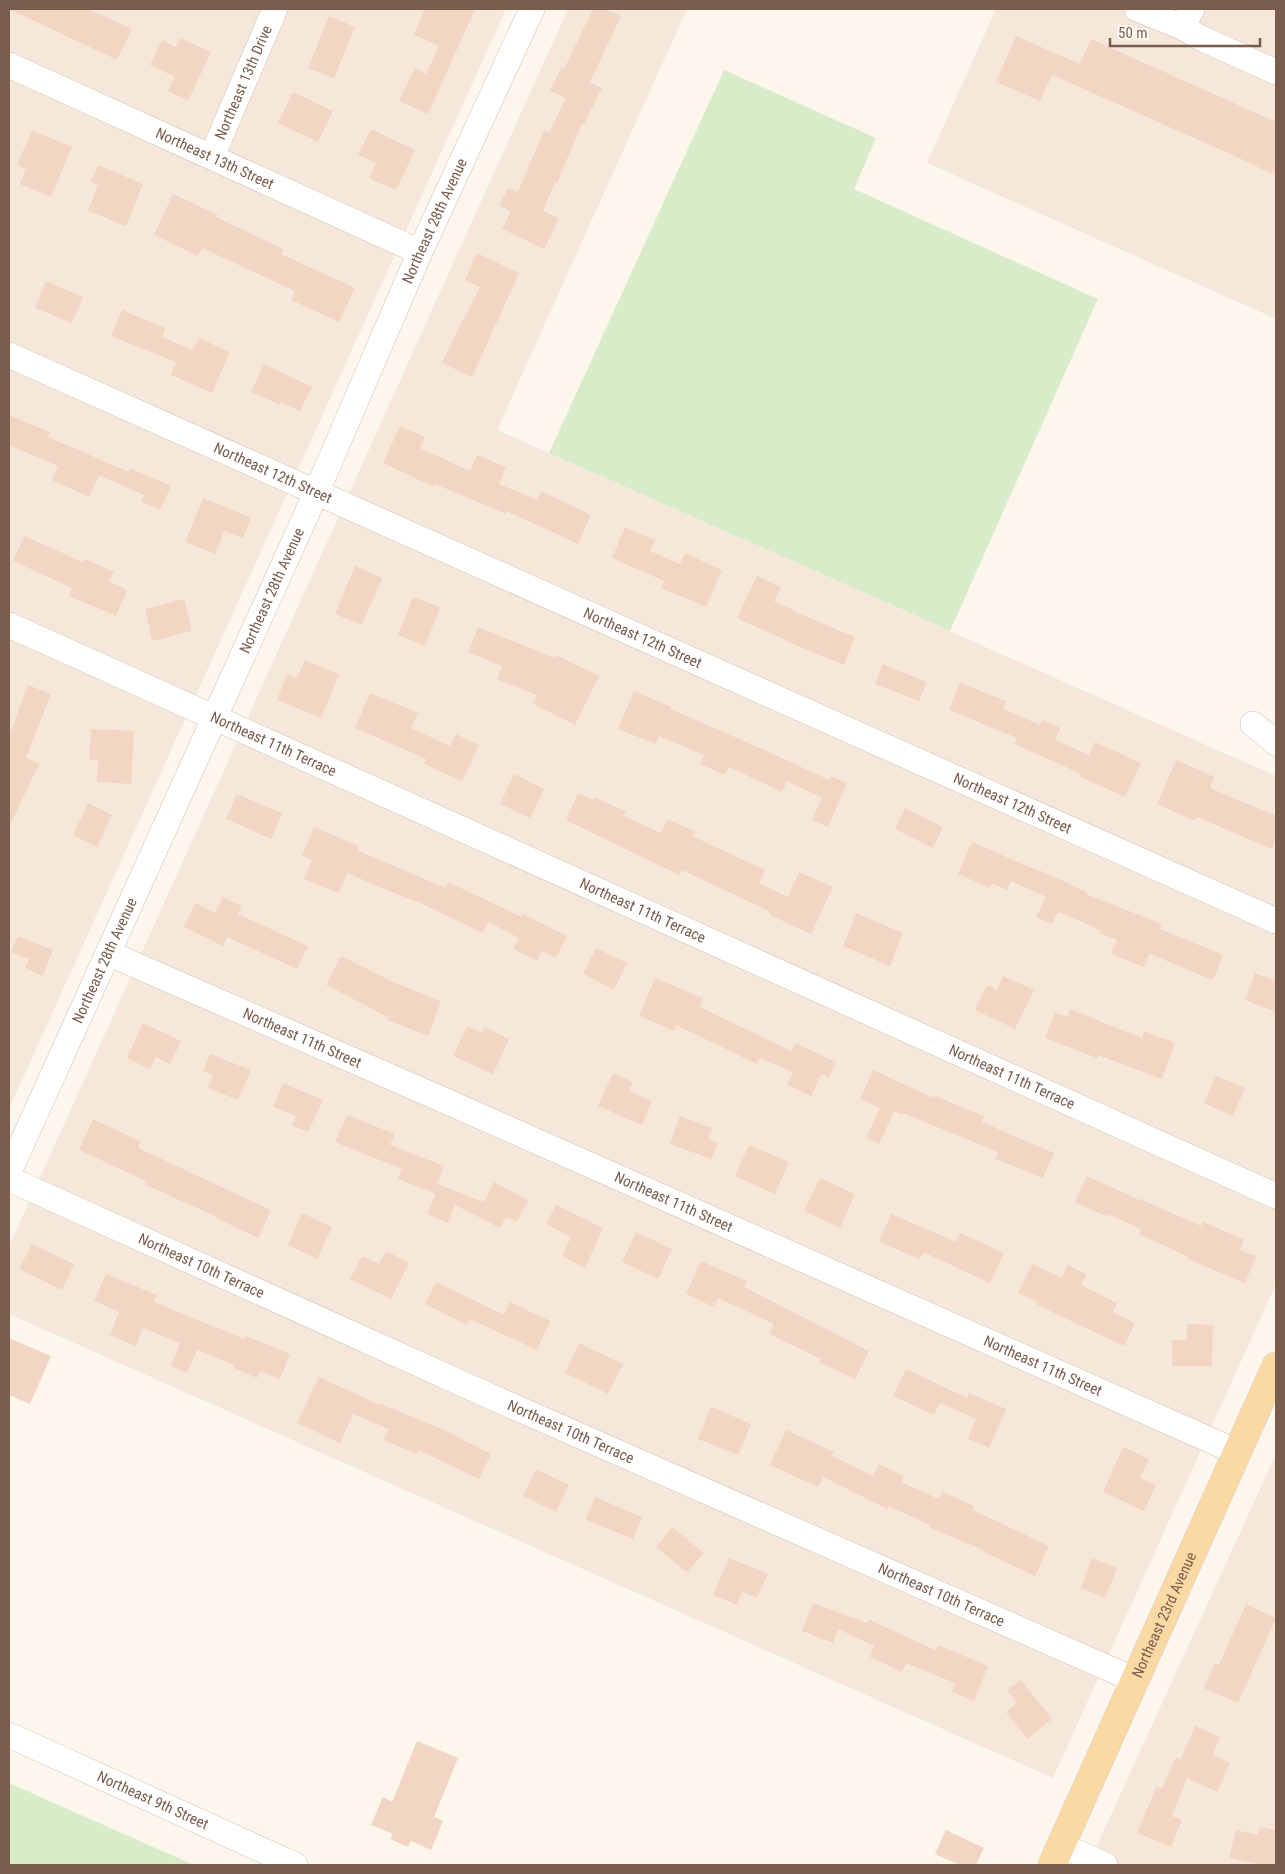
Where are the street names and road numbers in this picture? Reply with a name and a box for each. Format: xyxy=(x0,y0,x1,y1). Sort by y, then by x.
street label: Northeast 13th Drive xyxy=(211,23,276,142)
street label: Northeast 13th Street xyxy=(153,124,277,193)
street label: Northeast 28th Avenue xyxy=(398,155,471,286)
street label: Northeast 12th Street xyxy=(211,439,335,507)
street label: Northeast 28th Avenue xyxy=(236,525,308,656)
street label: Northeast 12th Street xyxy=(581,604,705,672)
street label: Northeast 11th Terrace xyxy=(208,708,339,780)
street label: Northeast 12th Street xyxy=(951,769,1074,837)
street label: Northeast 11th Terrace xyxy=(577,874,708,947)
street label: Northeast 28th Avenue xyxy=(68,895,141,1026)
street label: Northeast 11th Street xyxy=(240,1004,364,1072)
street label: Northeast 11th Terrace xyxy=(946,1041,1078,1113)
street label: Northeast 11th Street xyxy=(612,1168,736,1236)
street label: Northeast 10th Terrace xyxy=(136,1230,267,1302)
street label: Northeast 11th Street xyxy=(981,1332,1105,1400)
street label: Northeast 10th Terrace xyxy=(505,1396,637,1467)
street label: Northeast 23rd Avenue xyxy=(1128,1549,1200,1681)
street label: Northeast 10th Terrace xyxy=(875,1559,1007,1631)
street label: Northeast 9th Street xyxy=(94,1767,211,1833)

